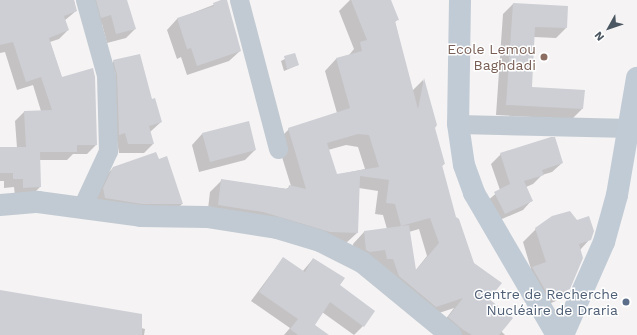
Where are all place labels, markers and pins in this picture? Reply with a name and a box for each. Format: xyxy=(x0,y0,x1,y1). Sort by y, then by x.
place label: Ecole Lemou Baghdadi xyxy=(447,41,536,74)
marker: Ecole Lemou Baghdadi xyxy=(539,52,549,62)
place label: Centre de Recherche Nucléaire de Draria xyxy=(474,286,618,318)
marker: Centre de Recherche Nucléaire de Draria xyxy=(621,297,631,307)

